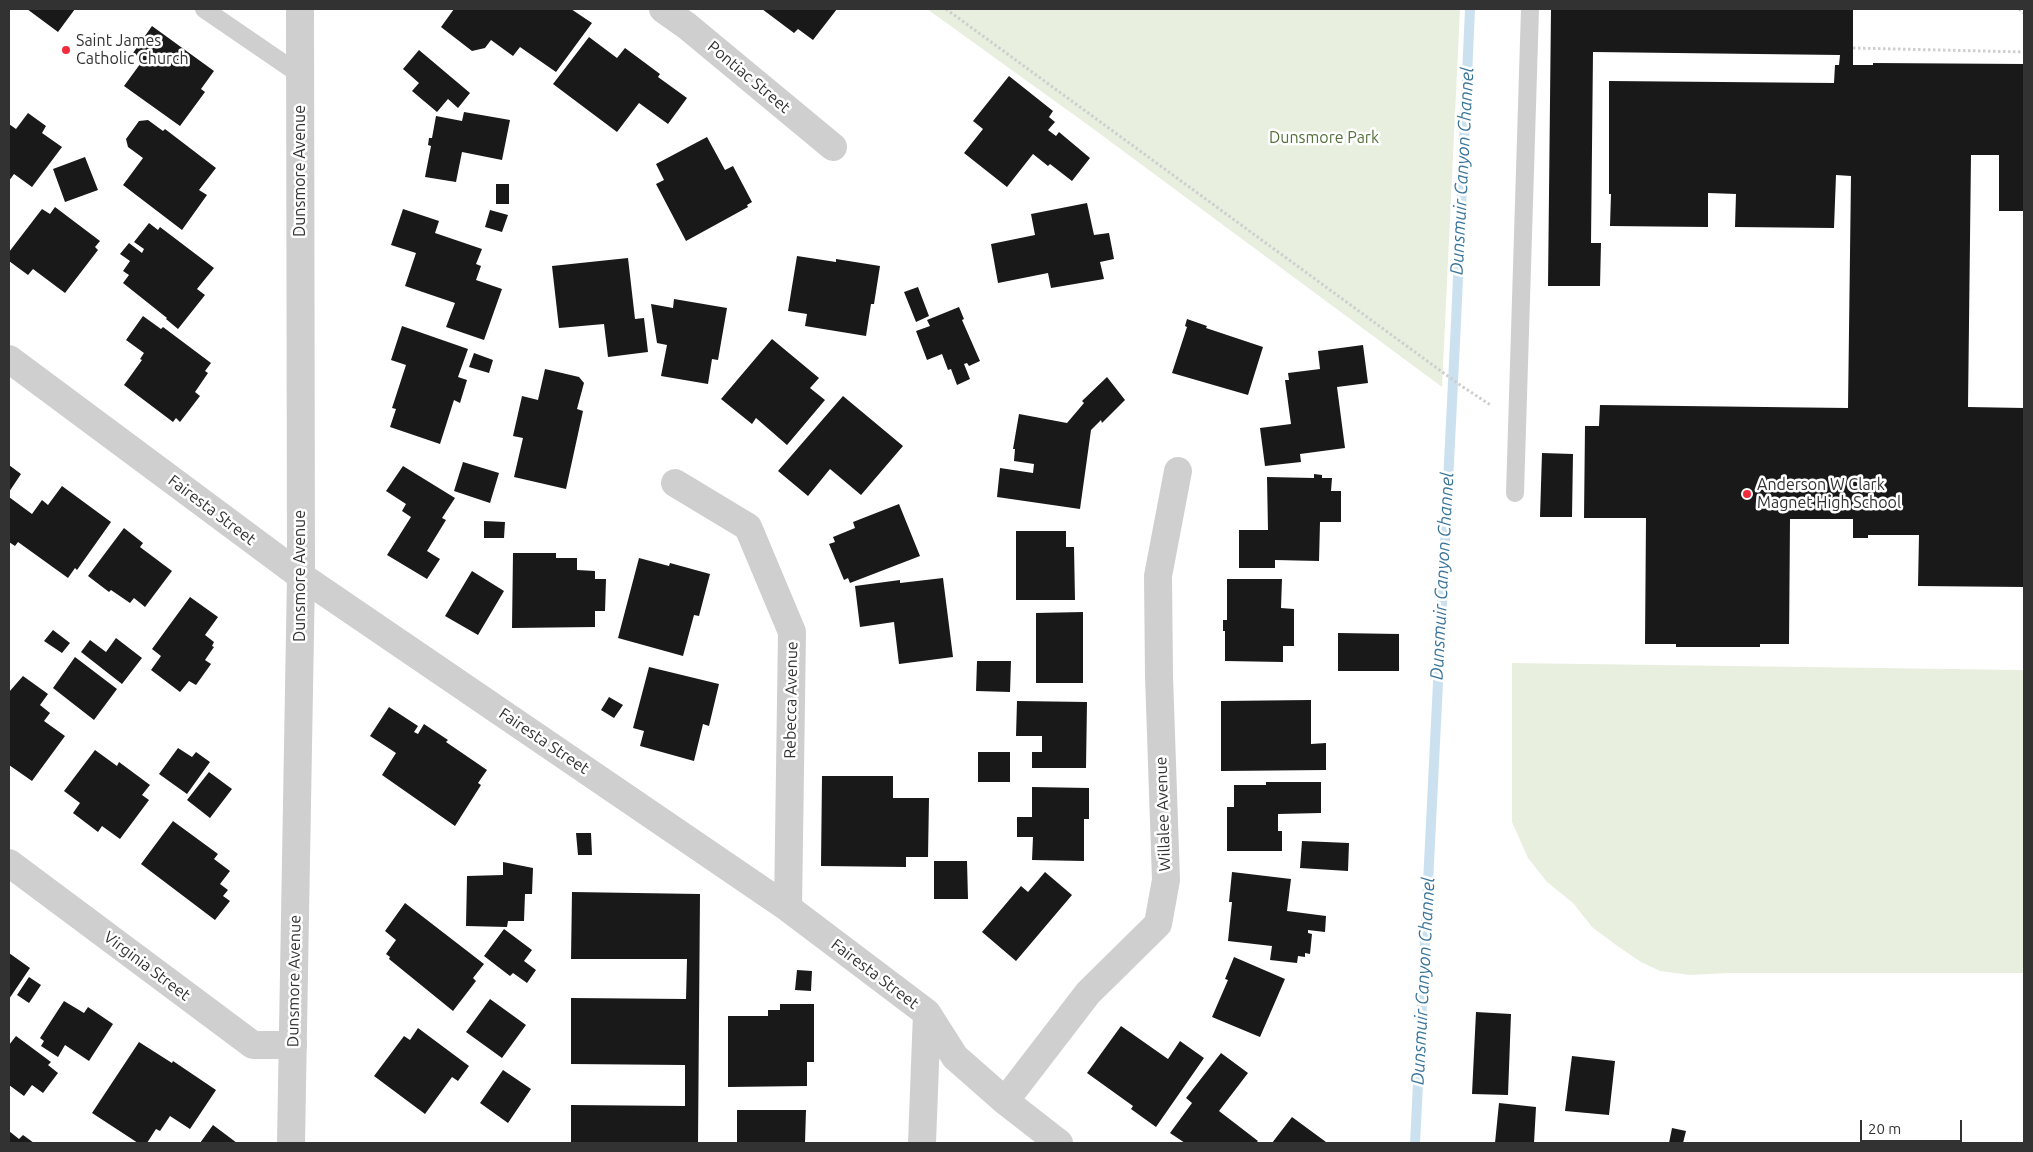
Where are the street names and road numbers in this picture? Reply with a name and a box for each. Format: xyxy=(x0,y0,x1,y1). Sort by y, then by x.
street label: Pontiac Street xyxy=(704,37,794,117)
street label: Dunsmore Avenue xyxy=(290,105,310,237)
street label: Fairesta Street xyxy=(164,471,260,549)
street label: Dunsmore Avenue xyxy=(290,510,310,642)
street label: Rebecca Avenue xyxy=(780,641,802,759)
street label: Fairesta Street xyxy=(495,704,593,778)
street label: Willalee Avenue xyxy=(1151,756,1175,872)
street label: Dunsmore Avenue xyxy=(283,915,305,1047)
street label: Virginia Street xyxy=(100,927,194,1005)
street label: Fairesta Street xyxy=(827,935,923,1013)

